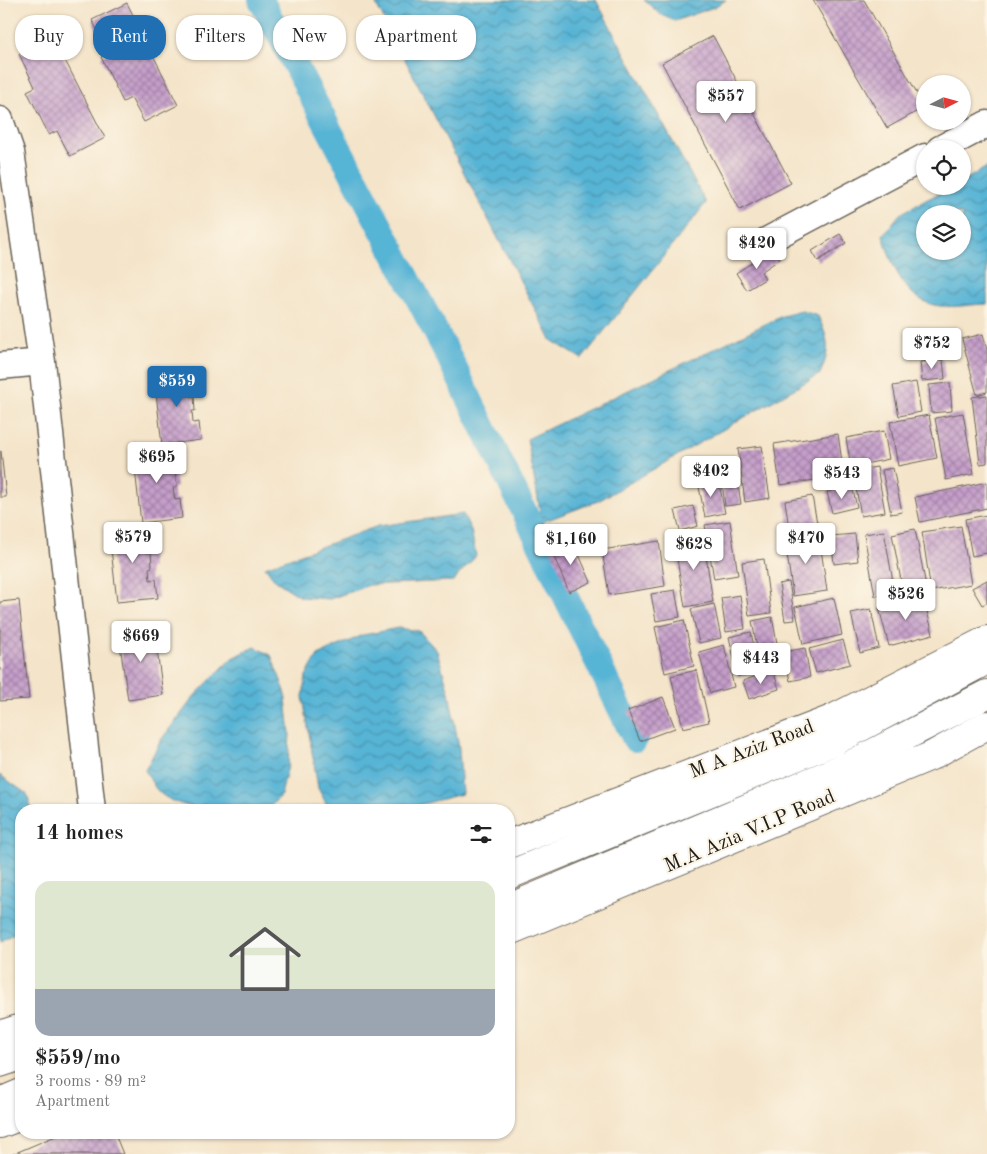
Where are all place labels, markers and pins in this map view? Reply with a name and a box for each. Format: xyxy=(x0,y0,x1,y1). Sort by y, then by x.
pin: $557 xyxy=(696,80,756,123)
pin: $420 xyxy=(727,228,787,270)
pin: $752 xyxy=(902,328,962,370)
pin: $559 xyxy=(147,366,207,408)
pin: $695 xyxy=(127,442,187,484)
pin: $402 xyxy=(681,456,741,498)
pin: $543 xyxy=(812,458,872,500)
pin: $579 xyxy=(103,522,163,564)
pin: $470 xyxy=(776,522,836,565)
pin: $1,160 xyxy=(530,524,612,566)
pin: $628 xyxy=(664,528,724,571)
pin: $526 xyxy=(876,578,936,621)
pin: $669 xyxy=(111,620,171,663)
pin: $443 xyxy=(731,642,791,685)

